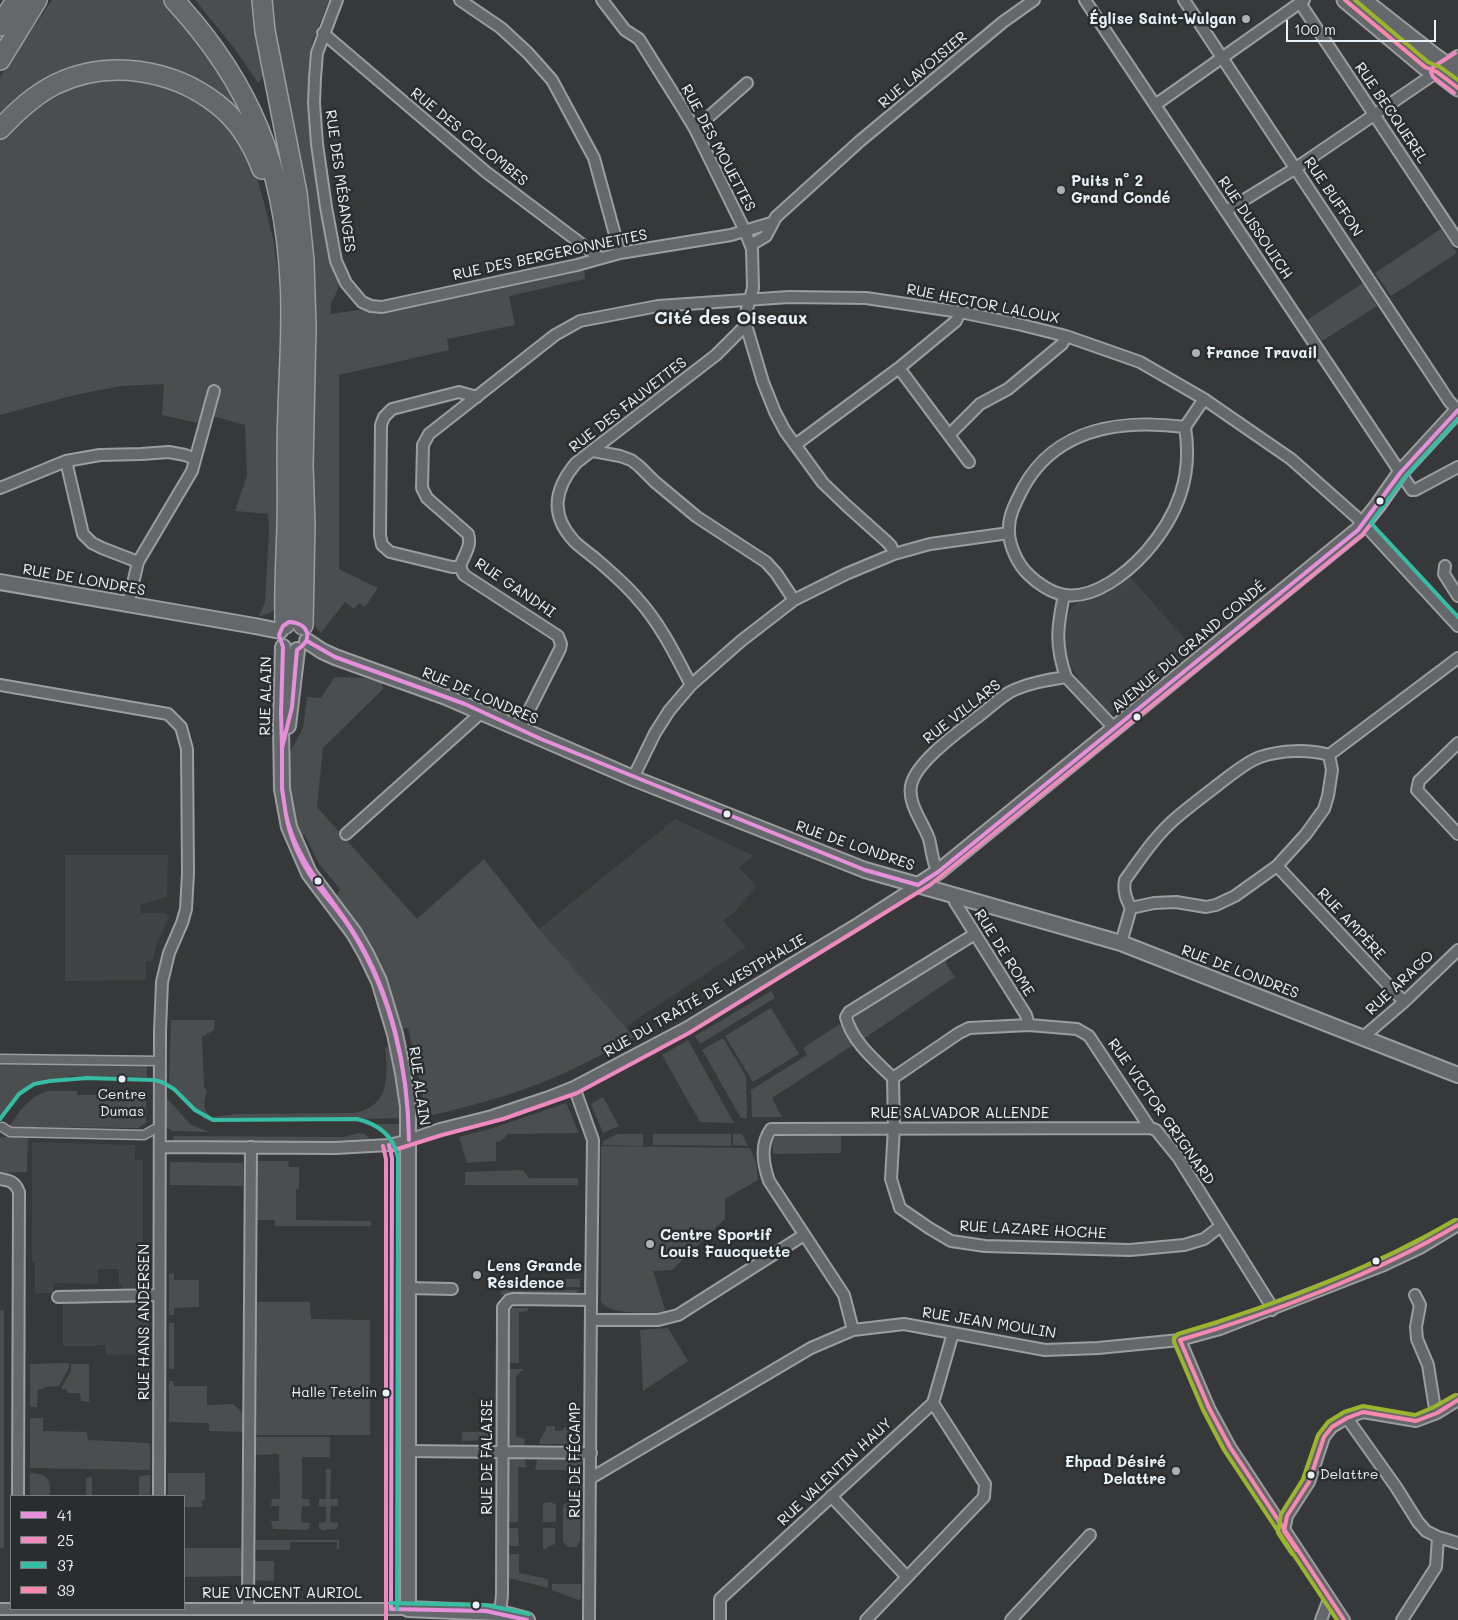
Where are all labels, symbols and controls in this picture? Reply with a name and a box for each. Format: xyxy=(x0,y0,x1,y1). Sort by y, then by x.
place label: Église Saint-Wulgan xyxy=(1089,10,1236,28)
scale bar xyxy=(1288,10,1438,42)
marker: Église Saint-Wulgan xyxy=(1240,13,1252,25)
text: 100 m xyxy=(1294,19,1336,39)
street label: RUE LAVOISIER xyxy=(875,28,971,112)
street label: RUE BECQUEREL xyxy=(1351,59,1431,167)
street label: RUE DES MOUETTES xyxy=(677,81,759,215)
street label: RUE DES COLOMBES xyxy=(407,84,531,190)
street label: RUE DES MÉSANGES xyxy=(321,109,359,253)
street label: RUE BUFFON xyxy=(1300,154,1366,240)
place label: Puits n° 2 Grand Condé xyxy=(1071,172,1170,207)
street label: RUE DUSSOUICH xyxy=(1214,173,1296,283)
marker: Puits n° 2 Grand Condé xyxy=(1055,184,1067,196)
street label: RUE DES BERGERONNETTES xyxy=(451,226,649,284)
street label: RUE HECTOR LALOUX xyxy=(905,280,1061,328)
district label: Cité des Oiseaux xyxy=(654,307,808,329)
place label: France Travail xyxy=(1206,344,1317,362)
marker: France Travail xyxy=(1190,347,1202,359)
street label: RUE DES FAUVETTES xyxy=(566,354,690,456)
unlabelled marker xyxy=(1375,496,1385,506)
street label: RUE GANDHI xyxy=(471,554,559,622)
street label: RUE DE LONDRES xyxy=(21,560,147,600)
street label: AVENUE DU GRAND CONDÉ xyxy=(1108,577,1270,717)
street label: RUE ALAIN xyxy=(256,656,276,736)
street label: RUE DE LONDRES xyxy=(419,663,541,729)
street label: RUE VILLARS xyxy=(920,676,1004,748)
unlabelled marker xyxy=(1132,712,1142,722)
unlabelled marker xyxy=(722,809,732,819)
street label: RUE DE LONDRES xyxy=(793,817,917,875)
unlabelled marker xyxy=(313,876,323,886)
street label: RUE AMPÈRE xyxy=(1313,884,1389,964)
street label: RUE DE ROME xyxy=(970,906,1038,1000)
street label: RUE DU TRAÎTÉ DE WESTPHALIE xyxy=(601,931,809,1061)
street label: RUE DE LONDRES xyxy=(1179,941,1301,1003)
street label: RUE ARAGO xyxy=(1362,947,1438,1019)
street label: RUE VICTOR GRIGNARD xyxy=(1104,1035,1218,1189)
street label: RUE ALAIN xyxy=(405,1045,433,1127)
marker: Centre Dumas xyxy=(117,1074,127,1084)
place label: Centre Dumas xyxy=(98,1087,146,1120)
street label: RUE SALVADOR ALLENDE xyxy=(871,1104,1049,1122)
street label: RUE LAZARE HOCHE xyxy=(959,1217,1107,1243)
place label: Centre Sportif Louis Faucquette xyxy=(660,1226,790,1261)
marker: Centre Sportif Louis Faucquette xyxy=(644,1238,656,1250)
street label: RUE HANS ANDERSEN xyxy=(135,1244,153,1400)
unlabelled marker xyxy=(1371,1256,1381,1266)
place label: Lens Grande Résidence xyxy=(487,1257,582,1292)
marker: Lens Grande Résidence xyxy=(471,1269,483,1281)
street label: RUE JEAN MOULIN xyxy=(921,1304,1057,1342)
place label: Halle Tetelin xyxy=(291,1385,377,1401)
marker: Halle Tetelin xyxy=(381,1388,391,1398)
street label: RUE DE FALAISE xyxy=(478,1399,496,1515)
street label: RUE DE FÉCAMP xyxy=(566,1402,584,1518)
street label: RUE VALENTIN HAUY xyxy=(774,1414,896,1530)
place label: Ehpad Désiré Delattre xyxy=(1065,1453,1166,1488)
marker: Ehpad Désiré Delattre xyxy=(1170,1465,1182,1477)
place label: Delattre xyxy=(1320,1467,1379,1483)
marker: Delattre xyxy=(1306,1470,1316,1480)
legend xyxy=(10,1495,185,1610)
text: 41 xyxy=(57,1505,73,1525)
text: 25 xyxy=(57,1530,74,1550)
text: 37 xyxy=(57,1555,74,1575)
text: 39 xyxy=(57,1580,75,1600)
street label: RUE VINCENT AURIOL xyxy=(202,1584,362,1602)
unlabelled marker xyxy=(471,1600,481,1610)

